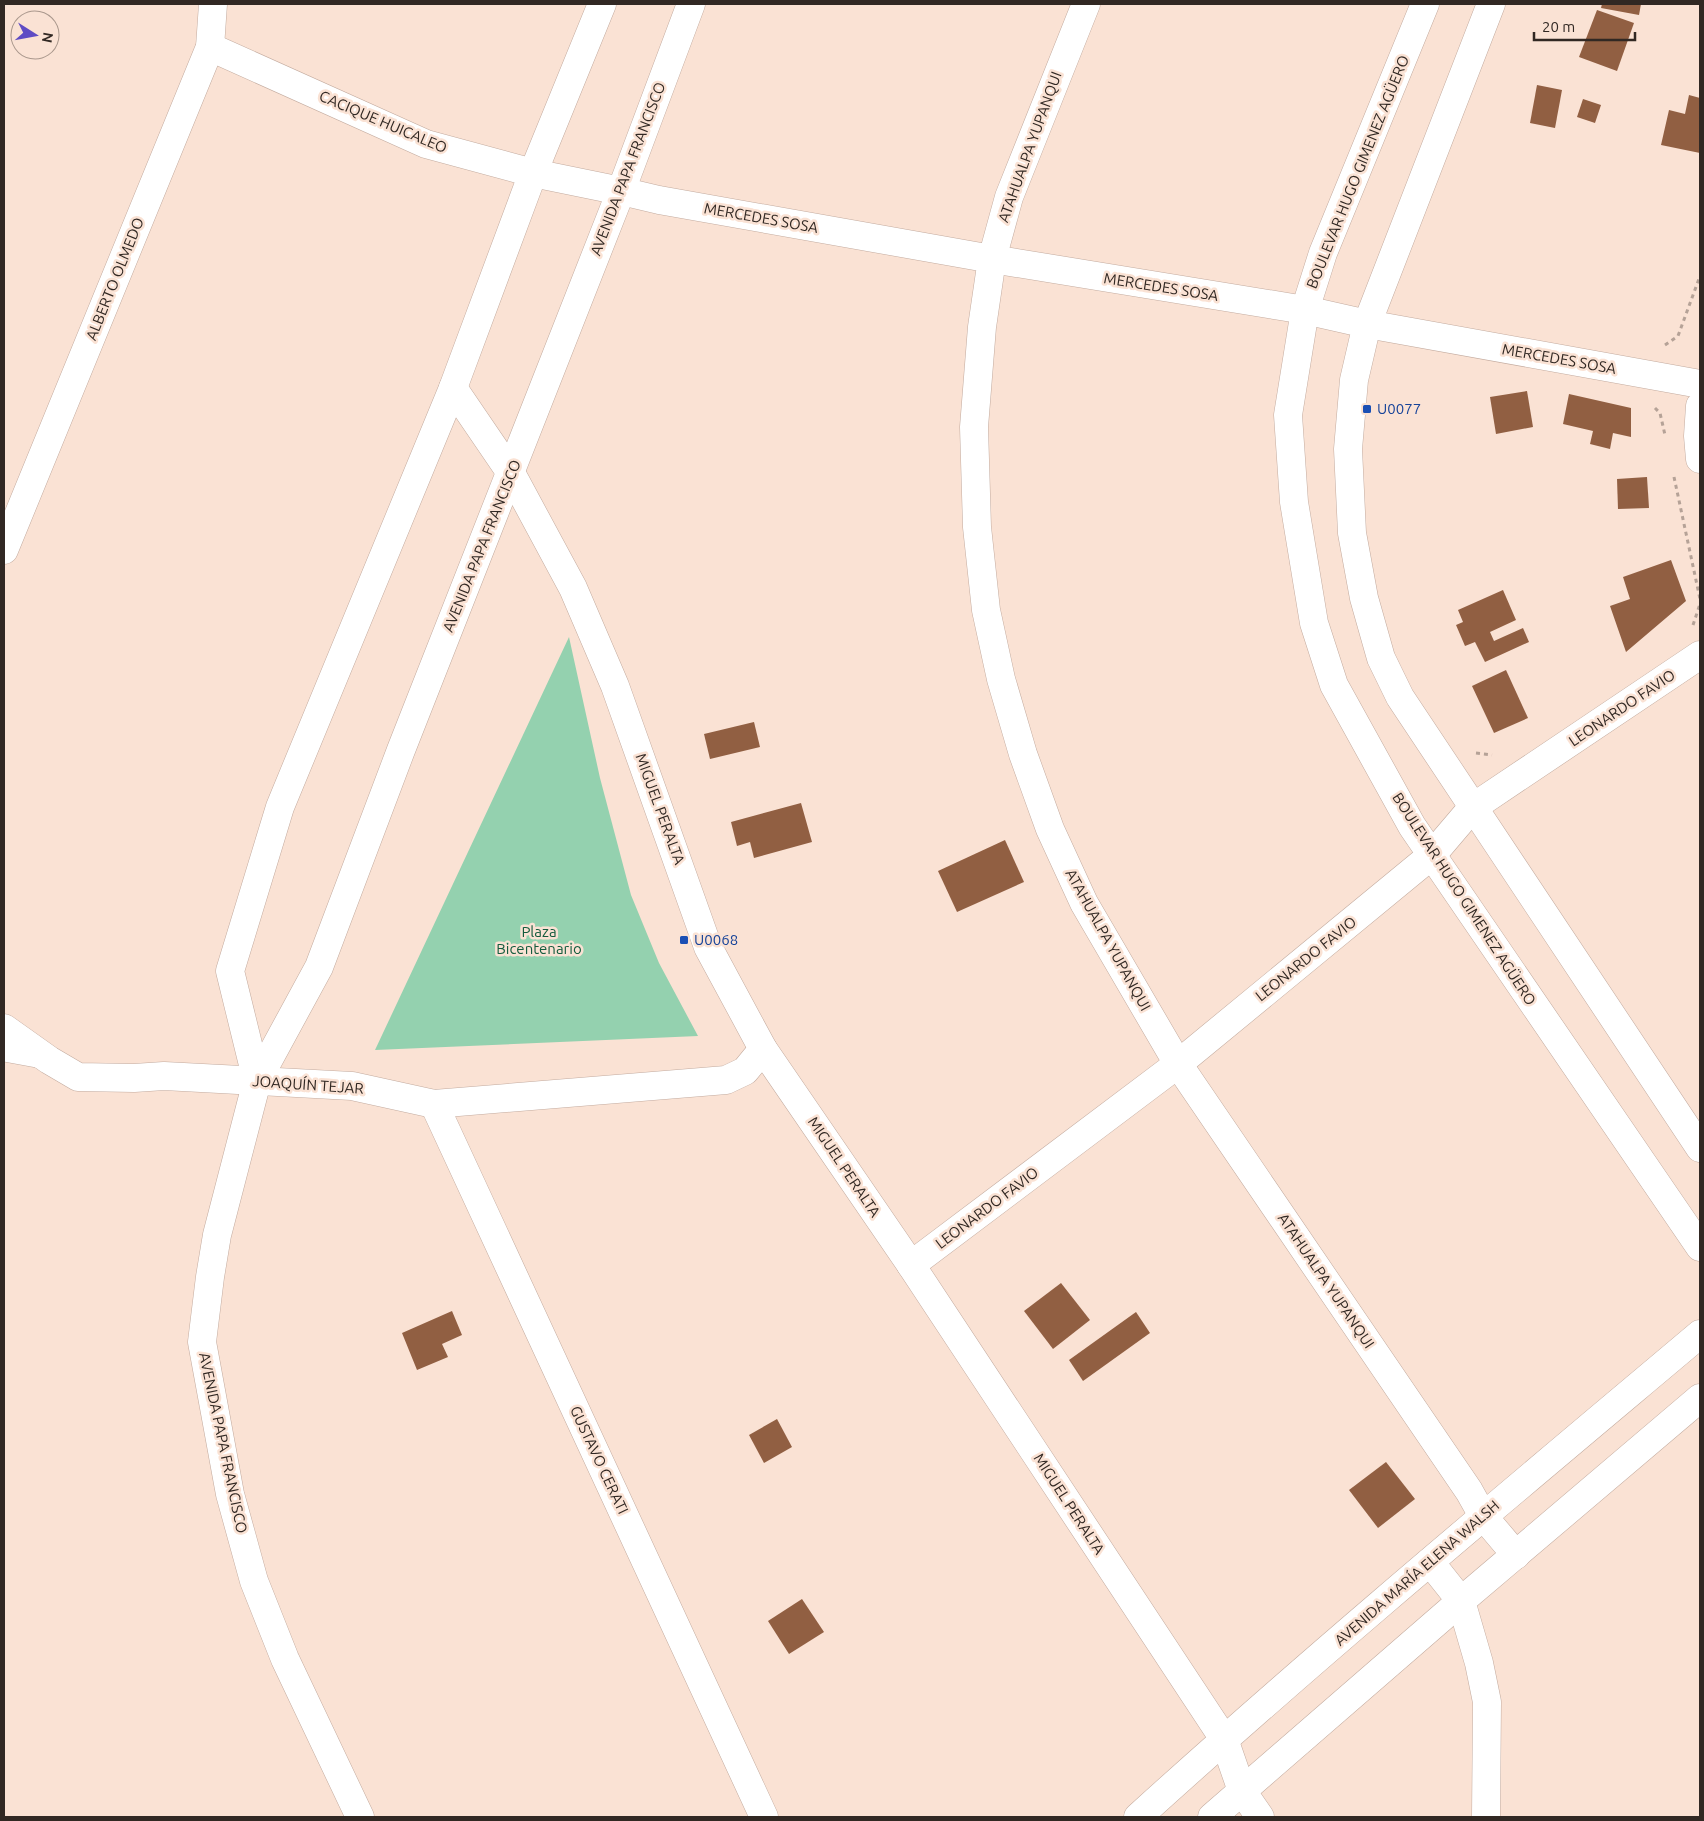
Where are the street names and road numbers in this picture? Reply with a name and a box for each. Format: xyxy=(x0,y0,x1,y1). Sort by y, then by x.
street label: BOULEVAR HUGO GIMENEZ AGÜERO xyxy=(1303,53,1412,291)
street label: ATAHUALPA YUPANQUI xyxy=(994,69,1065,225)
street label: AVENIDA PAPA FRANCISCO xyxy=(587,80,669,258)
street label: CACIQUE HUICALEO xyxy=(317,87,450,156)
street label: MERCEDES SOSA xyxy=(703,199,820,236)
street label: ALBERTO OLMEDO xyxy=(82,215,147,343)
street label: MERCEDES SOSA xyxy=(1103,269,1220,304)
street label: MERCEDES SOSA xyxy=(1501,340,1618,377)
street label: AVENIDA PAPA FRANCISCO xyxy=(439,457,524,634)
street label: LEONARDO FAVIO xyxy=(1565,666,1678,749)
street label: MIGUEL PERALTA xyxy=(632,751,689,867)
street label: BOULEVAR HUGO GIMENEZ AGÜERO xyxy=(1389,789,1540,1008)
street label: ATAHUALPA YUPANQUI xyxy=(1062,866,1154,1014)
street label: LEONARDO FAVIO xyxy=(1252,913,1359,1004)
street label: JOAQUÍN TEJAR xyxy=(252,1072,364,1097)
street label: MIGUEL PERALTA xyxy=(805,1114,884,1220)
street label: LEONARDO FAVIO xyxy=(932,1163,1041,1252)
street label: ATAHUALPA YUPANQUI xyxy=(1275,1210,1378,1351)
street label: AVENIDA PAPA FRANCISCO xyxy=(196,1351,251,1535)
street label: GUSTAVO CERATI xyxy=(567,1403,632,1517)
street label: MIGUEL PERALTA xyxy=(1030,1450,1109,1558)
street label: AVENIDA MARÍA ELENA WALSH xyxy=(1331,1497,1502,1649)

